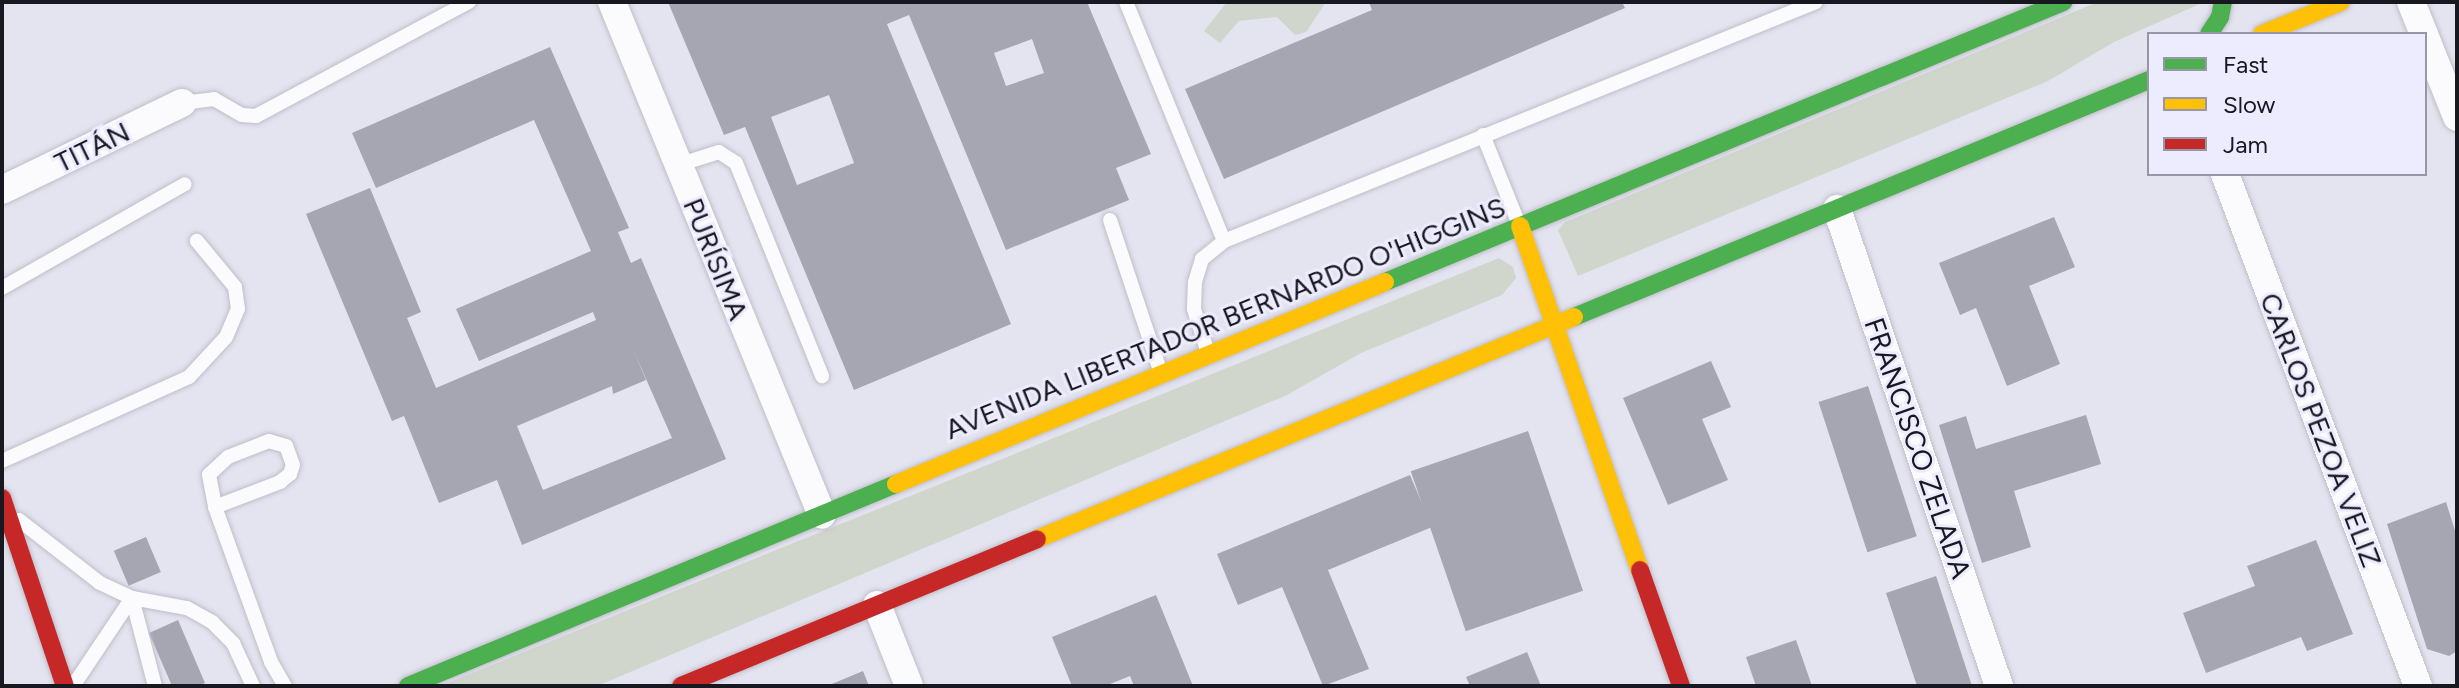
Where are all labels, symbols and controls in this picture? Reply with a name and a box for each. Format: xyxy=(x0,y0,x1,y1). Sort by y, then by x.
legend xyxy=(2147,32,2427,176)
text: Fast xyxy=(2223,50,2268,79)
text: Slow xyxy=(2223,90,2275,119)
street label: TITÁN xyxy=(49,115,135,179)
text: Jam xyxy=(2223,130,2268,159)
street label: AVENIDA LIBERTADOR BERNARDO O'HIGGINS xyxy=(940,190,1510,446)
street label: PURÍSIMA xyxy=(676,193,756,325)
street label: CARLOS PEZOA VELIZ xyxy=(2253,288,2389,572)
street label: FRANCISCO ZELADA xyxy=(1858,313,1978,583)

